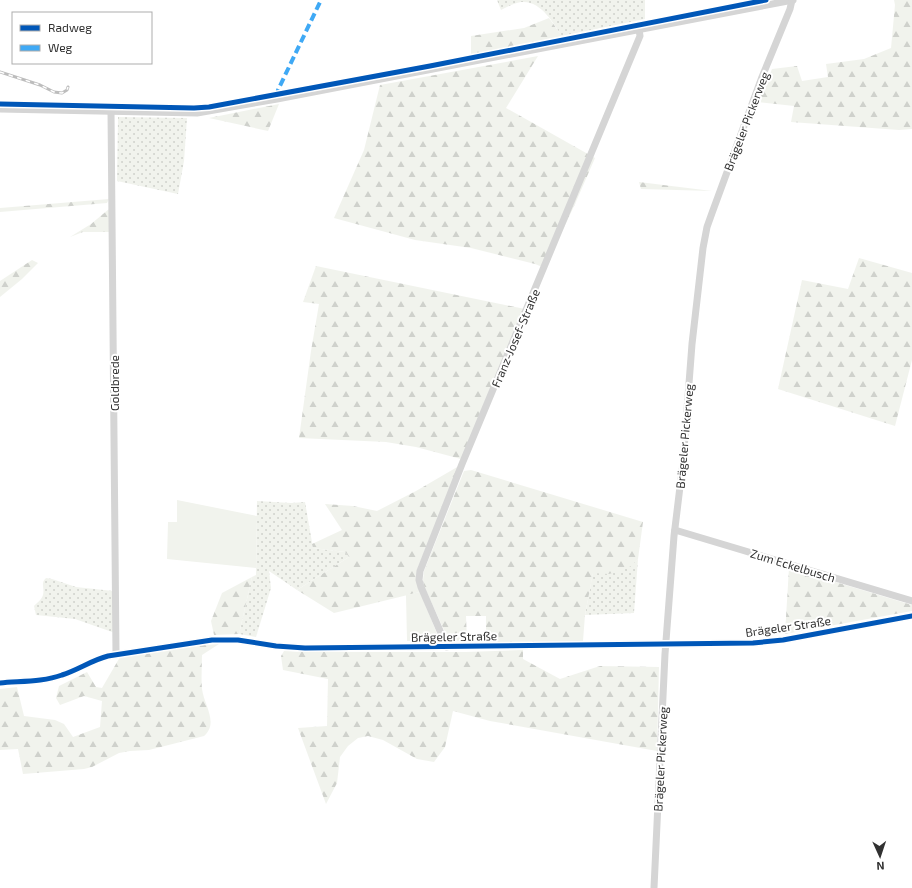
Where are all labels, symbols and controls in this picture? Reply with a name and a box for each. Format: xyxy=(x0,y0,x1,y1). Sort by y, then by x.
legend xyxy=(12,12,152,64)
text: Radweg xyxy=(48,20,92,34)
text: Weg xyxy=(48,40,73,54)
street label: Brägeler Pickerweg xyxy=(721,69,772,173)
street label: Franz-Josef-Straße xyxy=(488,287,542,389)
street label: Goldbrede xyxy=(107,355,121,411)
street label: Brägeler Pickerweg xyxy=(672,383,696,489)
street label: Zum Eckelbusch xyxy=(749,545,837,585)
street label: Brägeler Straße xyxy=(744,613,832,639)
street label: Brägeler Straße xyxy=(411,628,497,644)
street label: Brägeler Pickerweg xyxy=(650,706,670,812)
north arrow xyxy=(860,836,900,876)
text: N xyxy=(876,860,885,873)

